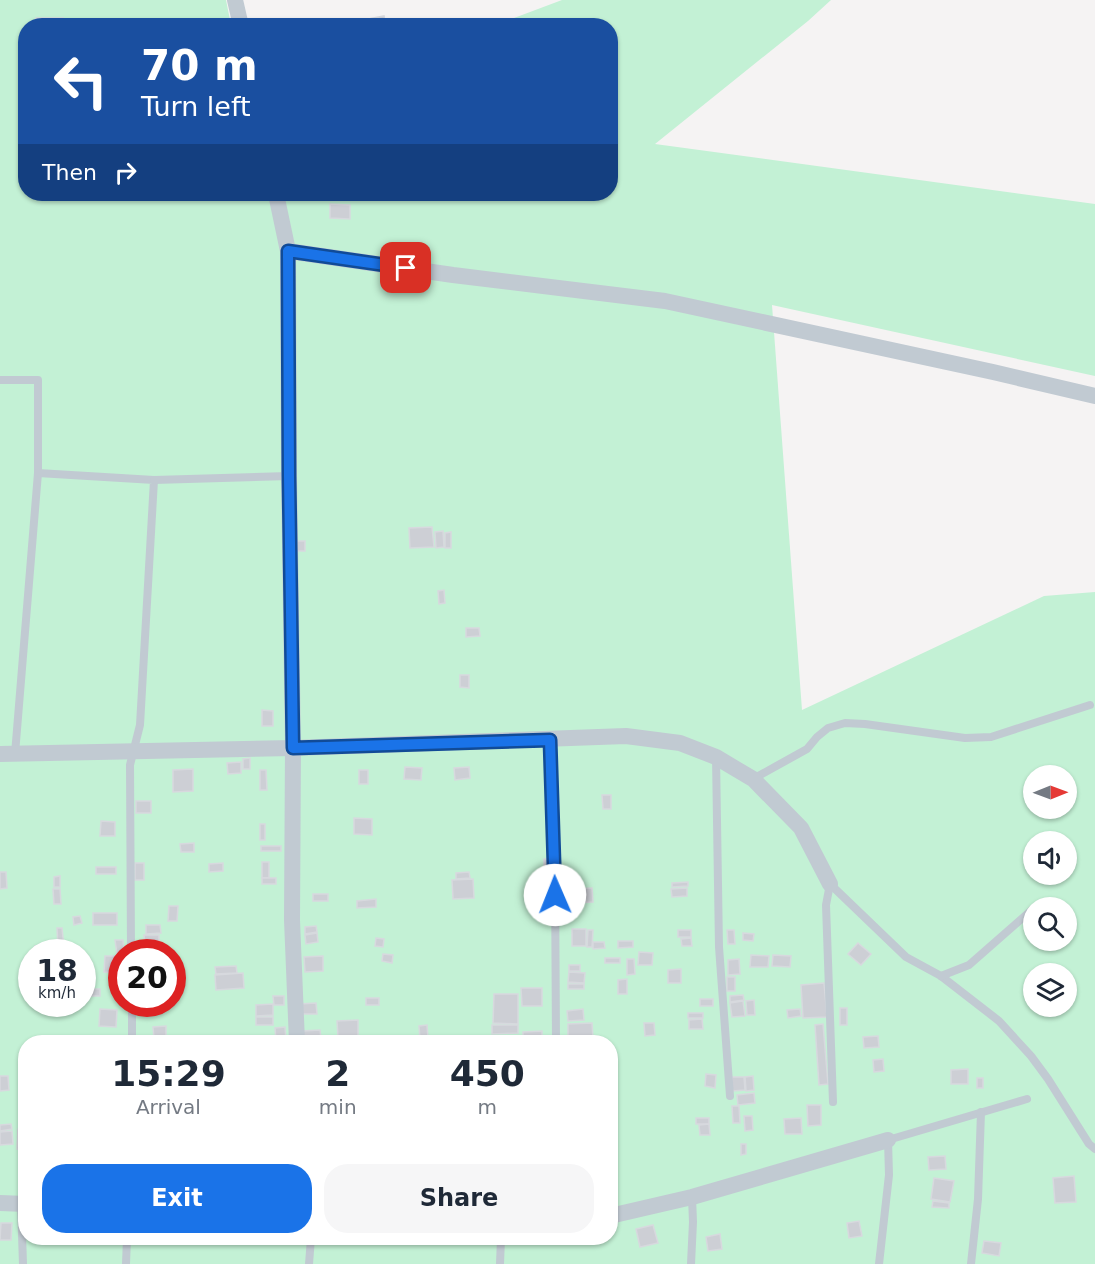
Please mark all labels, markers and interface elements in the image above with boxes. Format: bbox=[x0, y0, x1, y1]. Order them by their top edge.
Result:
text: 70 m bbox=[141, 41, 258, 90]
icon: left bbox=[42, 42, 120, 120]
text: Turn left bbox=[141, 91, 251, 122]
icon: right bbox=[109, 156, 142, 189]
text: Then bbox=[42, 160, 97, 185]
pin bbox=[380, 242, 431, 293]
icon: arrive bbox=[389, 251, 422, 284]
north arrow bbox=[1023, 765, 1077, 819]
map controls bbox=[1023, 765, 1077, 1017]
button: sound bbox=[1023, 831, 1077, 885]
position arrow bbox=[523, 863, 587, 927]
button: search bbox=[1023, 897, 1077, 951]
speed limit sign: 20 bbox=[108, 939, 186, 1017]
text: 18 bbox=[36, 953, 78, 988]
button: layers bbox=[1023, 963, 1077, 1017]
text: km/h bbox=[38, 984, 76, 1002]
text: 15:29 bbox=[111, 1053, 226, 1094]
text: 2 bbox=[325, 1053, 350, 1094]
text: 450 bbox=[450, 1053, 525, 1094]
text: Arrival bbox=[136, 1095, 201, 1119]
text: min bbox=[319, 1095, 357, 1119]
text: m bbox=[478, 1095, 497, 1119]
button: Exit bbox=[42, 1164, 312, 1233]
button: Share bbox=[324, 1164, 594, 1233]

